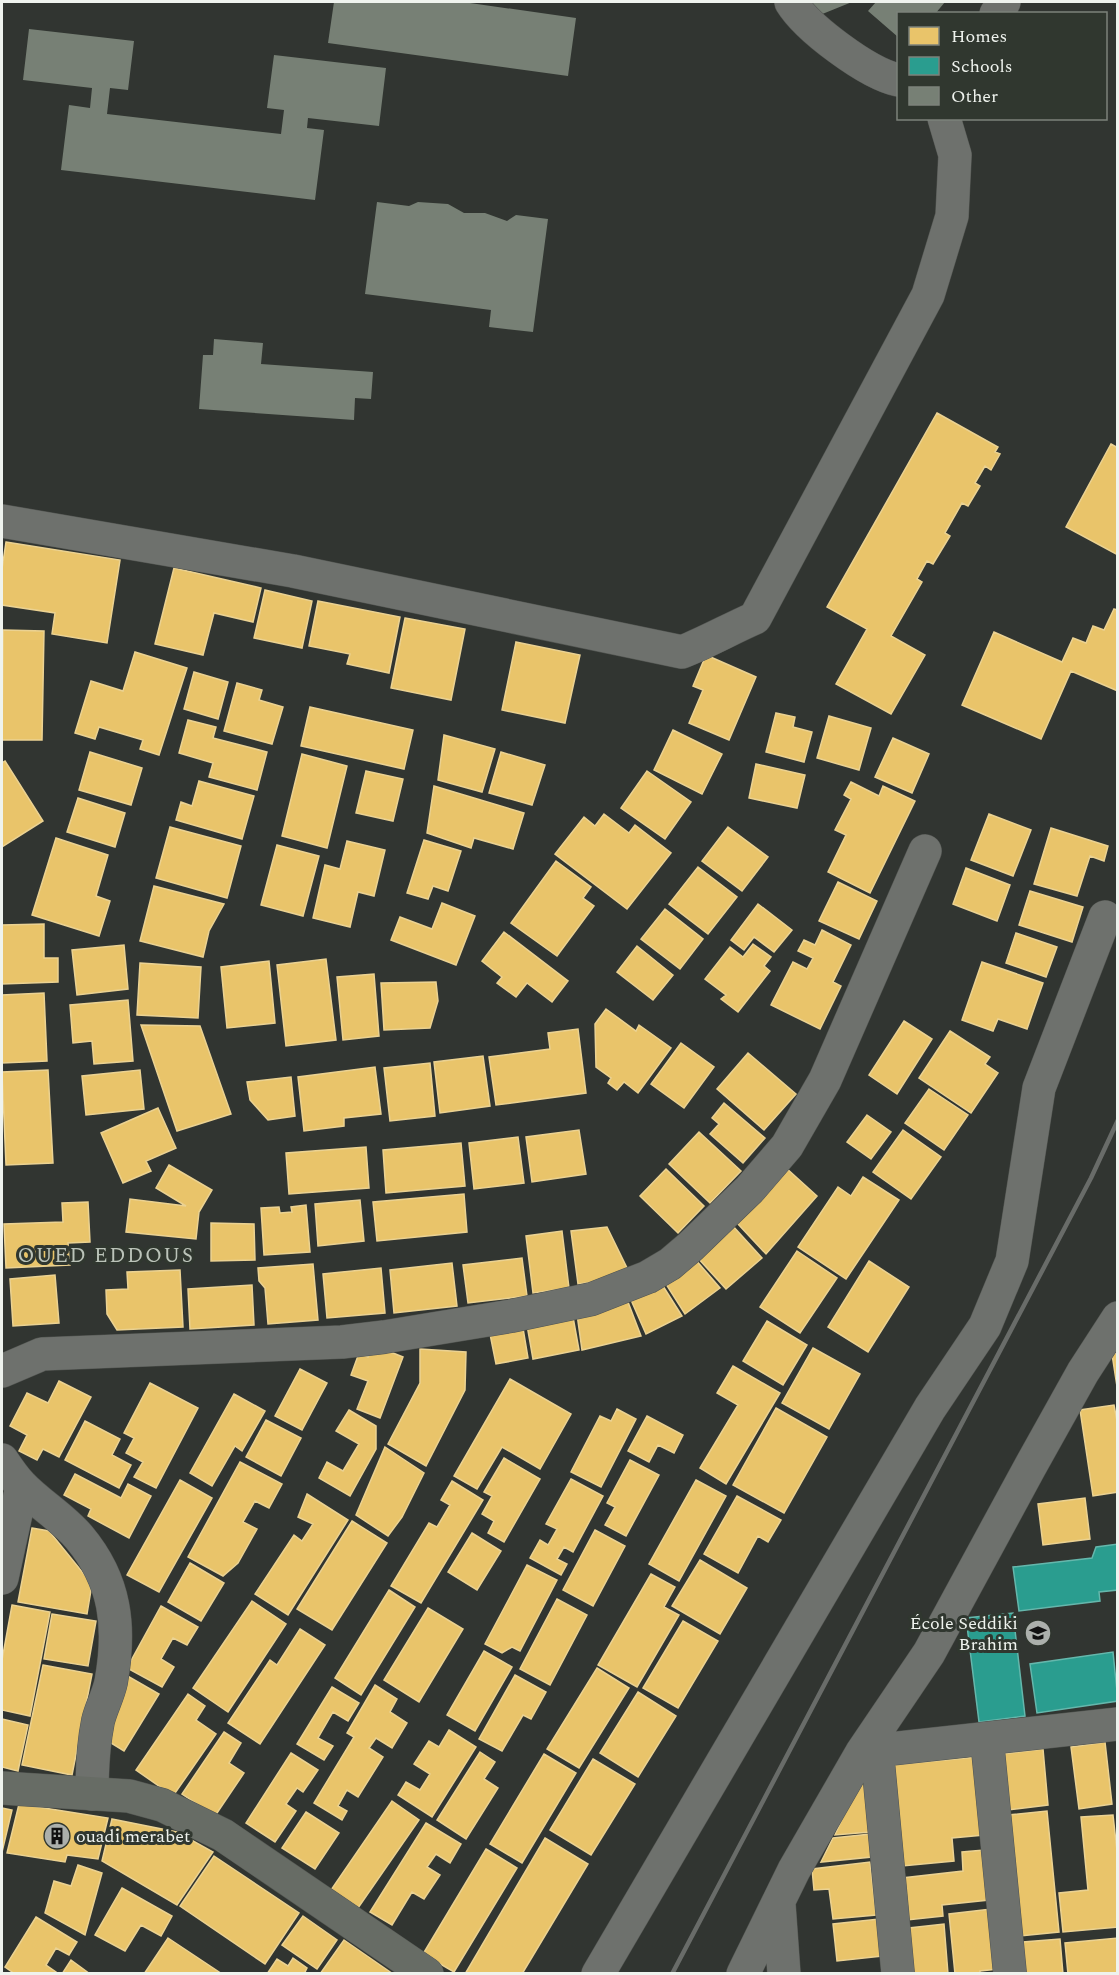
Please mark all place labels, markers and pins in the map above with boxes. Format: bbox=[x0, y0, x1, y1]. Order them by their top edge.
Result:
place label: École Seddiki Brahim bbox=[910, 1610, 1018, 1658]
school or university icon: École Seddiki Brahim bbox=[1023, 1618, 1053, 1648]
building icon: ouadi merabet bbox=[42, 1821, 72, 1851]
place label: ouadi merabet bbox=[76, 1823, 190, 1850]

